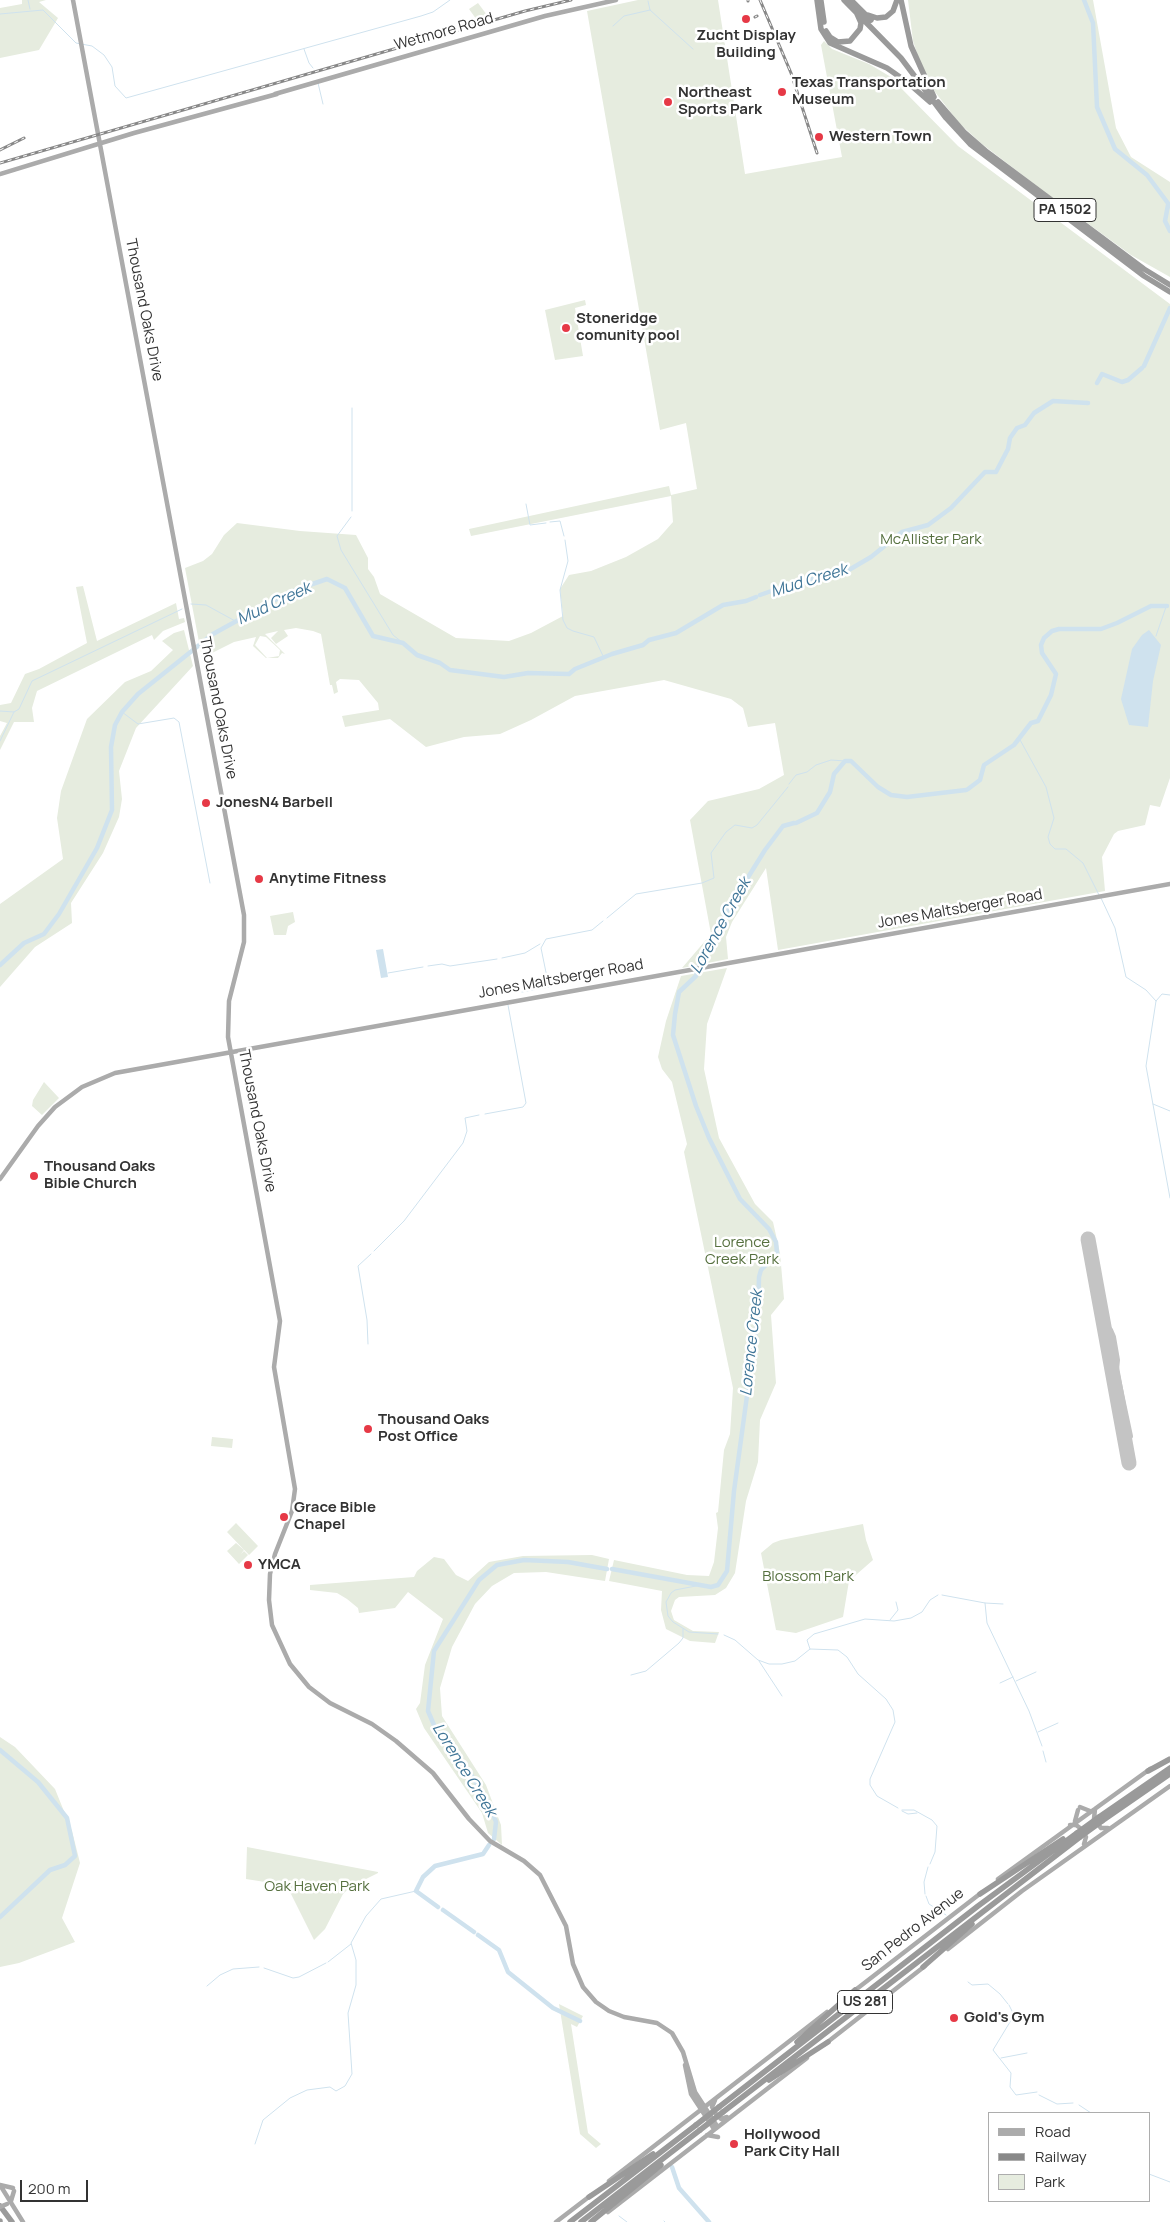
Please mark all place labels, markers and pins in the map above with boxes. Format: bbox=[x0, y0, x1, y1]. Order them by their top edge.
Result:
marker: Zucht Display Building bbox=[740, 13, 752, 25]
place label: Zucht Display Building bbox=[696, 27, 796, 62]
place label: Texas Transportation Museum bbox=[792, 74, 946, 109]
place label: Northeast Sports Park bbox=[678, 84, 762, 119]
marker: Texas Transportation Museum bbox=[776, 86, 788, 98]
marker: Northeast Sports Park bbox=[662, 96, 674, 108]
place label: Western Town bbox=[829, 128, 932, 146]
marker: Western Town bbox=[813, 131, 825, 143]
place label: Stoneridge comunity pool bbox=[576, 310, 680, 345]
marker: Stoneridge comunity pool bbox=[560, 322, 572, 334]
place label: JonesN4 Barbell bbox=[216, 794, 333, 812]
marker: JonesN4 Barbell bbox=[200, 797, 212, 809]
place label: Anytime Fitness bbox=[269, 870, 386, 888]
marker: Anytime Fitness bbox=[253, 873, 265, 885]
place label: Thousand Oaks Bible Church bbox=[44, 1158, 155, 1193]
marker: Thousand Oaks Bible Church bbox=[28, 1170, 40, 1182]
place label: Thousand Oaks Post Office bbox=[378, 1411, 489, 1446]
marker: Thousand Oaks Post Office bbox=[362, 1423, 374, 1435]
place label: Grace Bible Chapel bbox=[294, 1499, 376, 1534]
marker: Grace Bible Chapel bbox=[278, 1511, 290, 1523]
place label: YMCA bbox=[258, 1556, 301, 1574]
marker: YMCA bbox=[242, 1559, 254, 1571]
place label: Gold's Gym bbox=[964, 2009, 1044, 2027]
marker: Gold's Gym bbox=[948, 2012, 960, 2024]
place label: Hollywood Park City Hall bbox=[744, 2126, 840, 2161]
marker: Hollywood Park City Hall bbox=[728, 2138, 740, 2150]

